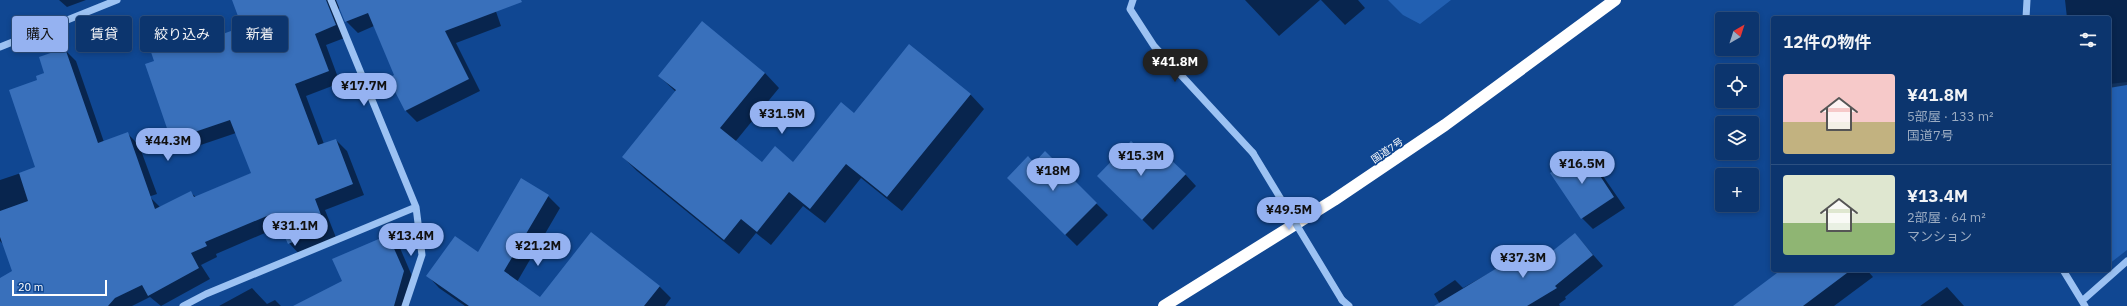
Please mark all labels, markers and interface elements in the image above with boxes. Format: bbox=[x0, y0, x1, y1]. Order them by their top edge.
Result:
north arrow bbox=[1715, 12, 1759, 56]
map controls bbox=[1715, 12, 1759, 212]
chip: 購入 bbox=[12, 16, 68, 52]
chip: 賃貸 bbox=[76, 16, 132, 52]
chip: 絞り込み bbox=[140, 16, 224, 52]
chip: 新着 bbox=[232, 16, 288, 52]
icon: filters bbox=[2077, 29, 2099, 51]
text: 12件の物件 bbox=[1783, 31, 1871, 53]
pin: ¥41.8M bbox=[1142, 49, 1208, 83]
text: ¥41.8M bbox=[1152, 53, 1198, 70]
button: locate bbox=[1715, 64, 1759, 108]
pin: ¥17.7M bbox=[331, 73, 397, 107]
text: ¥17.7M bbox=[341, 77, 387, 94]
text: ¥41.8M bbox=[1907, 84, 1968, 106]
icon: home bbox=[1815, 90, 1863, 138]
pin: ¥31.5M bbox=[749, 101, 815, 135]
text: ¥31.5M bbox=[759, 105, 805, 122]
text: 5部屋 · 133 m² bbox=[1907, 108, 1994, 125]
button: layers bbox=[1715, 116, 1759, 160]
text: 国道7号 bbox=[1907, 127, 1954, 144]
pin: ¥44.3M bbox=[135, 128, 201, 162]
text: ¥44.3M bbox=[145, 132, 191, 149]
street label: 国道7号 bbox=[1369, 135, 1406, 166]
pin: ¥15.3M bbox=[1108, 143, 1174, 177]
text: ¥15.3M bbox=[1118, 147, 1164, 164]
pin: ¥16.5M bbox=[1549, 151, 1615, 185]
text: ¥16.5M bbox=[1559, 155, 1605, 172]
pin: ¥18M bbox=[1029, 158, 1077, 192]
text: ¥18M bbox=[1036, 162, 1070, 179]
button: + bbox=[1715, 168, 1759, 212]
text: ¥13.4M bbox=[1907, 185, 1968, 207]
icon: home bbox=[1815, 191, 1863, 239]
pin: ¥49.5M bbox=[1256, 197, 1322, 231]
text: ¥49.5M bbox=[1266, 201, 1312, 218]
text: 2部屋 · 64 m² bbox=[1907, 209, 1986, 226]
pin: ¥31.1M bbox=[262, 213, 328, 247]
text: ¥31.1M bbox=[272, 217, 318, 234]
pin: ¥13.4M bbox=[378, 223, 444, 257]
text: ¥13.4M bbox=[388, 227, 434, 244]
text: マンション bbox=[1907, 228, 1972, 245]
pin: ¥21.2M bbox=[505, 233, 571, 267]
text: ¥21.2M bbox=[515, 237, 561, 254]
pin: ¥37.3M bbox=[1490, 245, 1556, 279]
text: ¥37.3M bbox=[1500, 249, 1546, 266]
scale bar bbox=[12, 278, 107, 297]
text: 20 m bbox=[18, 280, 43, 294]

